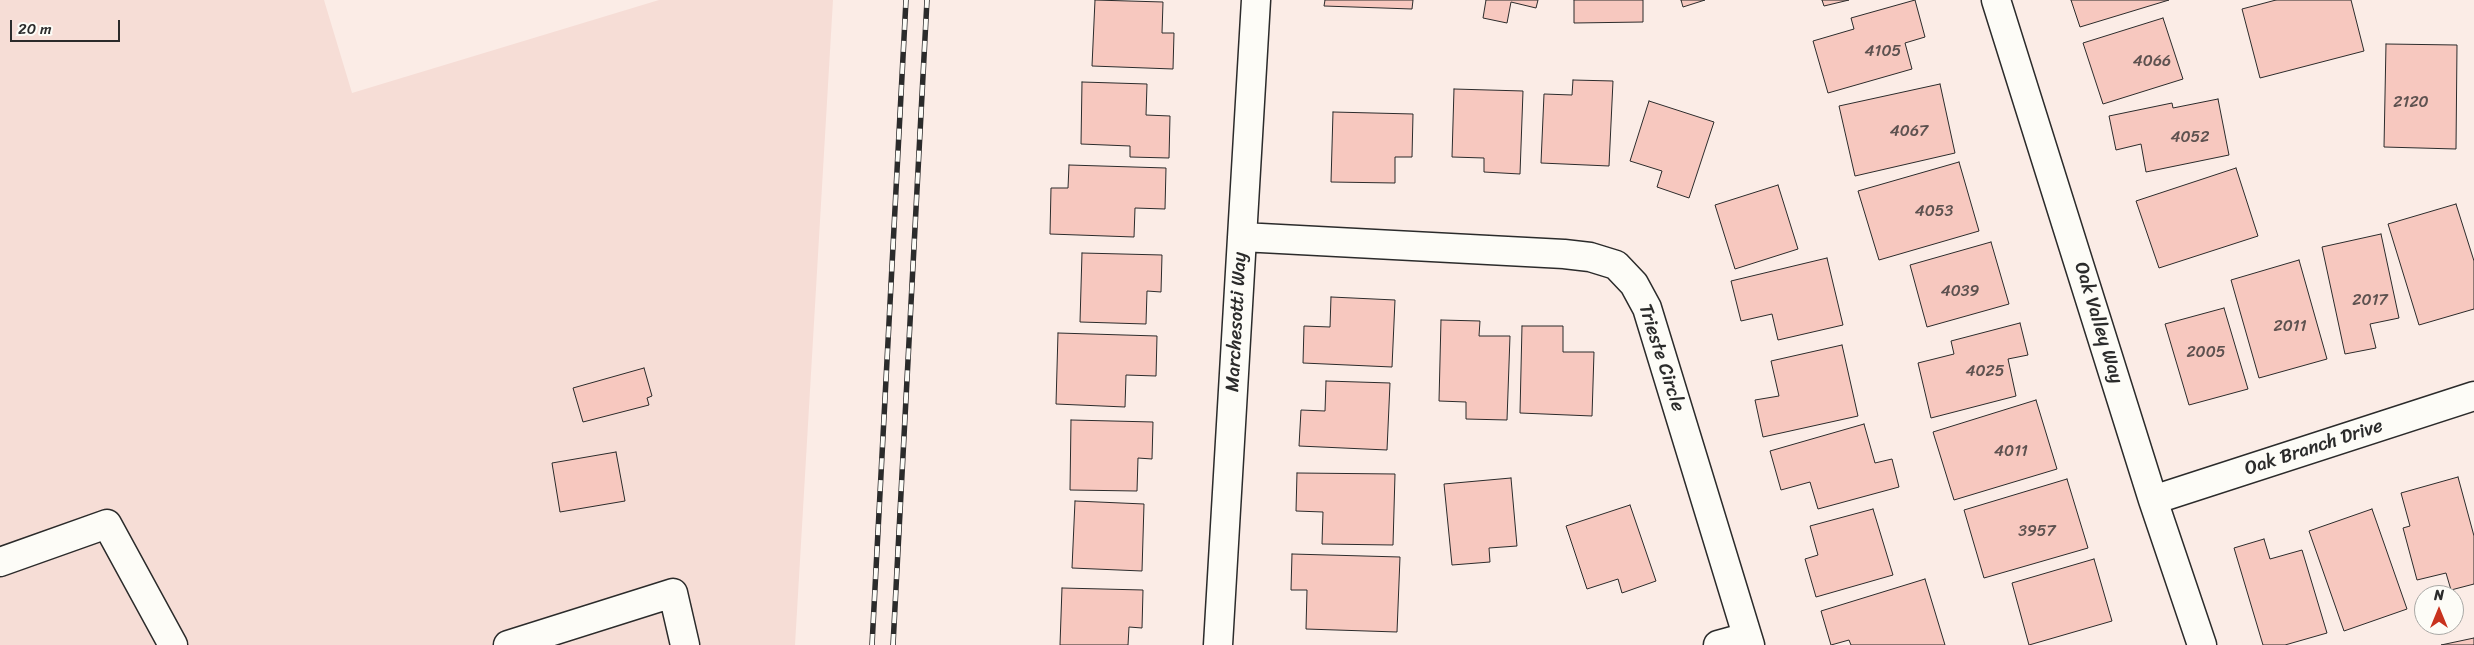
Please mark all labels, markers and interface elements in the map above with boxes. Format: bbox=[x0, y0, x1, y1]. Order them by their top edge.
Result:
scale bar bbox=[12, 10, 122, 42]
text: 20 m bbox=[18, 16, 52, 42]
house number: 4105 bbox=[1865, 42, 1901, 62]
house number: 4066 bbox=[2133, 52, 2171, 72]
house number: 2120 bbox=[2393, 93, 2429, 113]
house number: 4067 bbox=[1890, 122, 1928, 142]
house number: 4052 bbox=[2170, 128, 2210, 148]
house number: 4053 bbox=[1915, 202, 1953, 222]
street label: Marchesotti Way bbox=[1222, 251, 1252, 393]
street label: Oak Valley Way bbox=[2069, 260, 2127, 386]
house number: 4039 bbox=[1941, 282, 1979, 302]
house number: 2017 bbox=[2352, 291, 2388, 311]
street label: Trieste Circle bbox=[1633, 301, 1689, 415]
house number: 2011 bbox=[2273, 317, 2307, 337]
house number: 2005 bbox=[2186, 343, 2226, 363]
house number: 4025 bbox=[1965, 362, 2005, 382]
street label: Oak Branch Drive bbox=[2242, 415, 2386, 481]
house number: 4011 bbox=[1994, 442, 2028, 462]
house number: 3957 bbox=[2018, 522, 2056, 542]
text: N bbox=[2434, 583, 2444, 608]
north arrow bbox=[2414, 585, 2464, 635]

